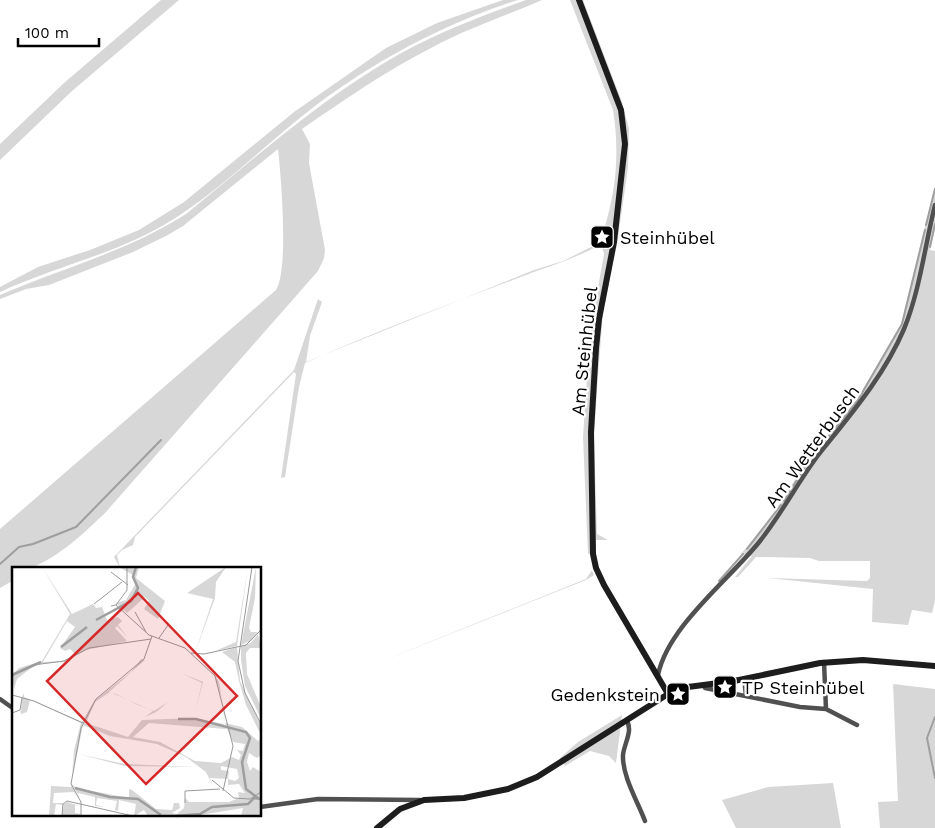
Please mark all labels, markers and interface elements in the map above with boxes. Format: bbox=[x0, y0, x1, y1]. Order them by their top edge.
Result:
scale bar bbox=[18, 15, 99, 47]
text: 100 m bbox=[25, 24, 69, 42]
place icon: Steinhübel bbox=[589, 224, 615, 250]
place label: Steinhübel bbox=[620, 227, 715, 248]
street label: Am Steinhübel bbox=[567, 285, 601, 417]
street label: Am Wetterbusch bbox=[761, 381, 863, 511]
inset map bbox=[12, 567, 261, 816]
place icon: TP Steinhübel bbox=[712, 674, 738, 700]
place label: TP Steinhübel bbox=[742, 677, 865, 698]
place icon: Gedenkstein bbox=[665, 681, 691, 707]
place label: Gedenkstein bbox=[550, 684, 660, 705]

